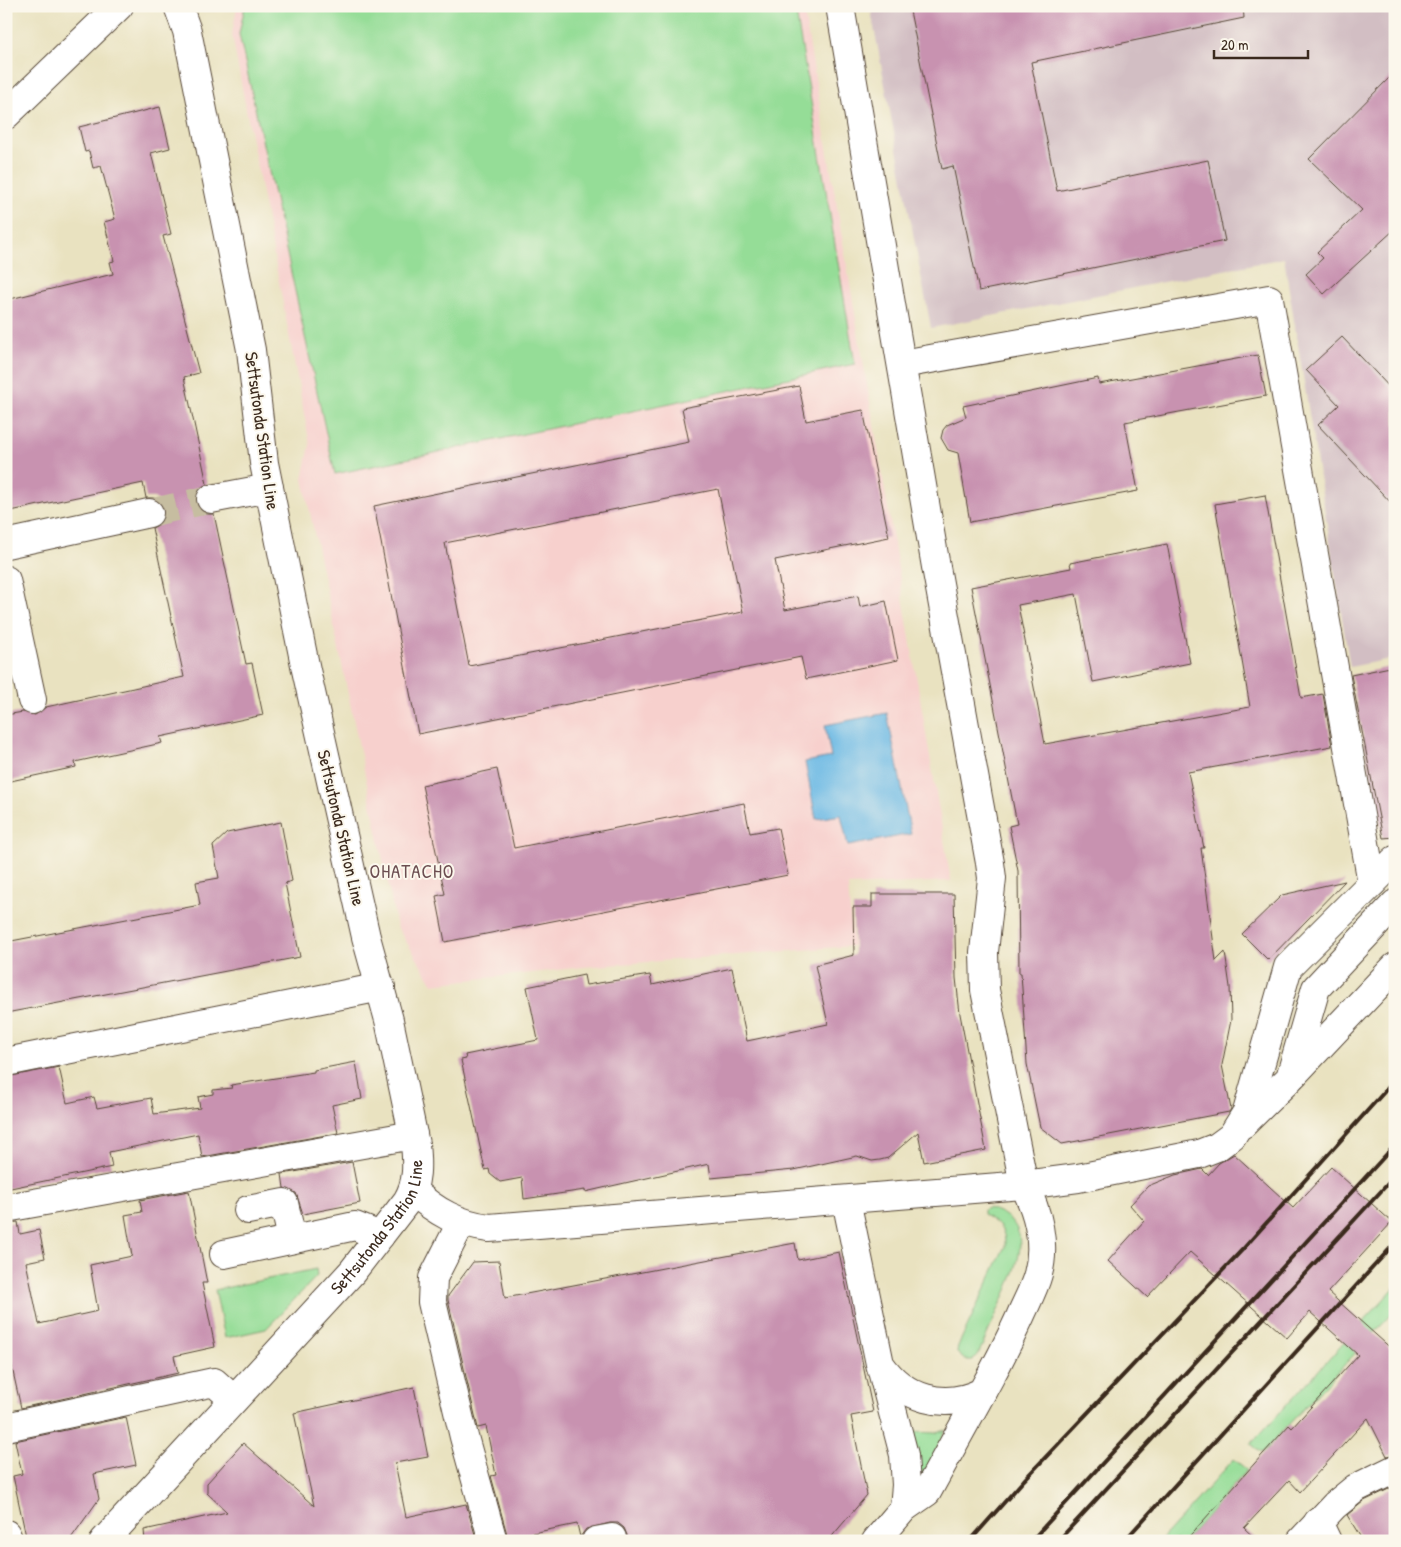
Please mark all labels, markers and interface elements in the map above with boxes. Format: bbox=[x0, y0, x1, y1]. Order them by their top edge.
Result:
scale bar bbox=[1214, 28, 1307, 60]
text: 20 m bbox=[1221, 34, 1248, 55]
street label: Settsutonda Station Line bbox=[239, 350, 286, 511]
street label: Settsutonda Station Line bbox=[311, 748, 372, 908]
district label: OHATACHO bbox=[370, 858, 454, 884]
street label: Settsutonda Station Line bbox=[324, 1160, 428, 1300]

